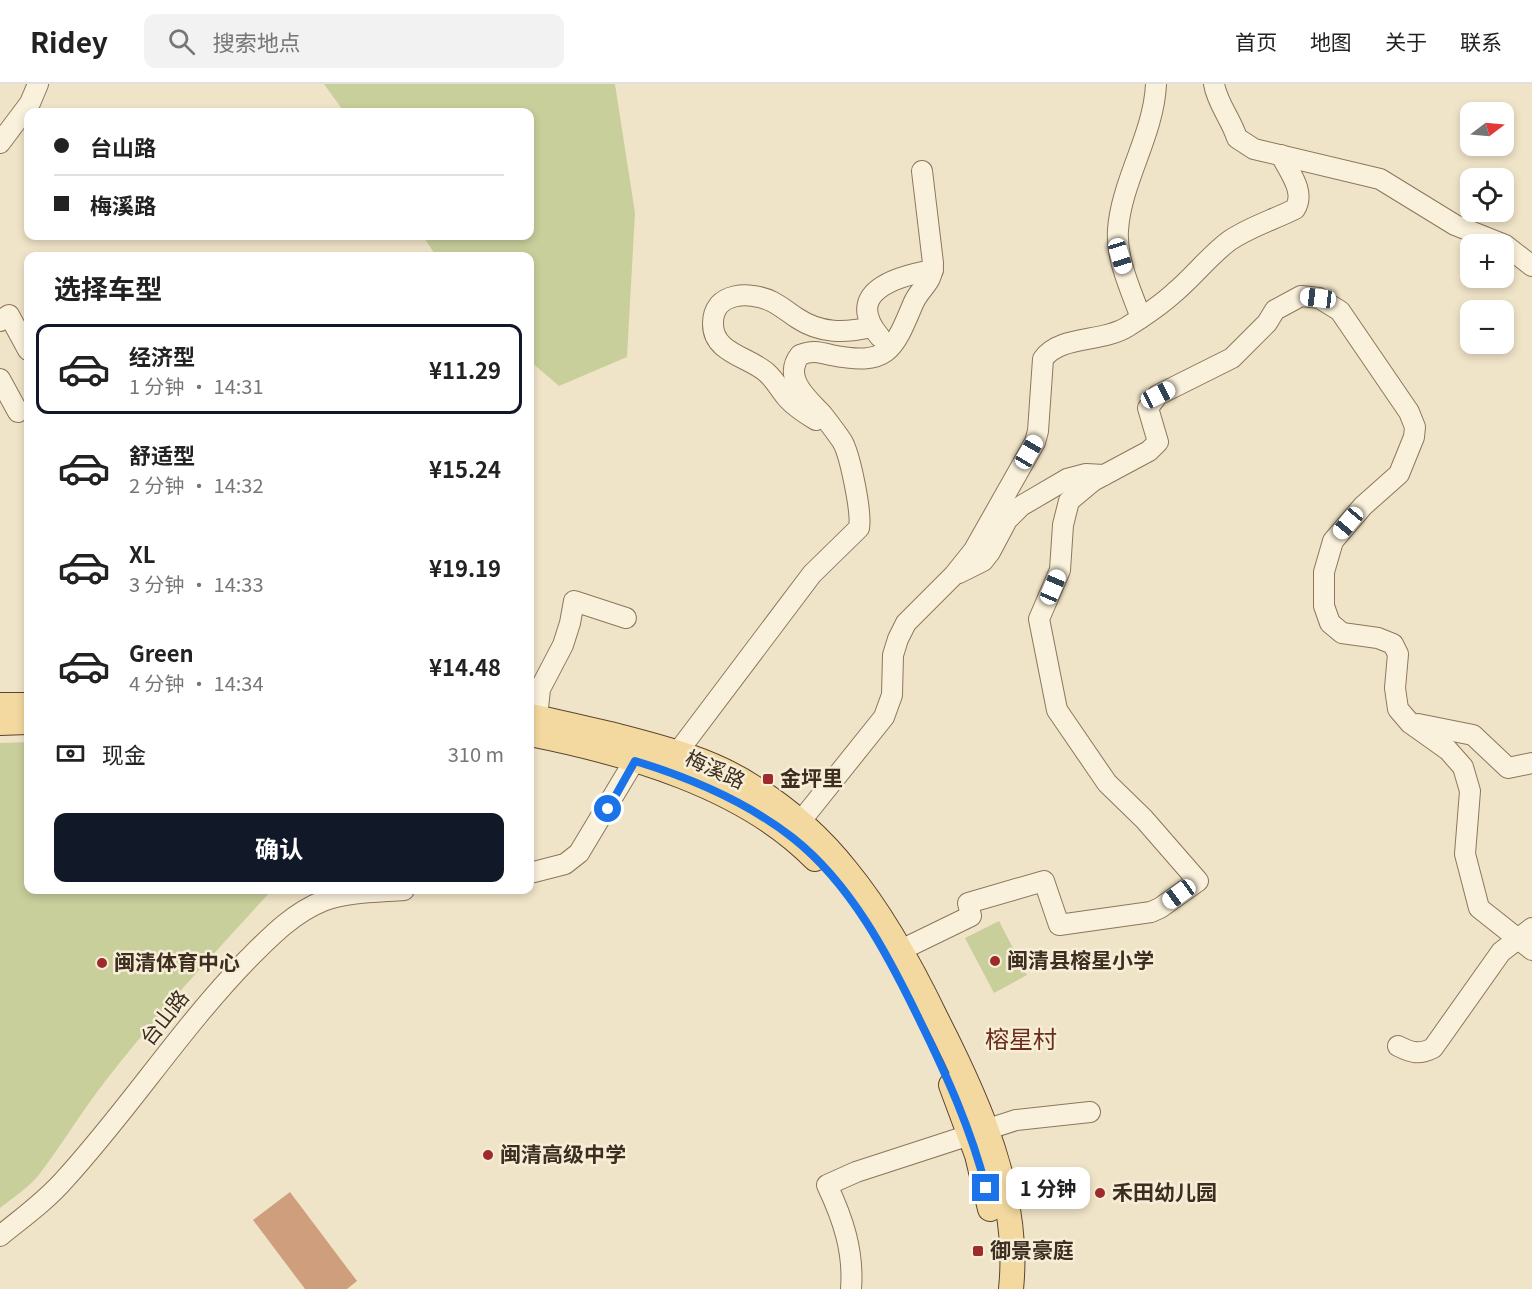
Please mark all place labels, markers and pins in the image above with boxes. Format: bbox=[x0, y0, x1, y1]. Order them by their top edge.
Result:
place label: 金坪里 bbox=[780, 762, 843, 792]
marker: 金坪里 bbox=[761, 772, 775, 786]
place label: 闽清县榕星小学 bbox=[1007, 944, 1154, 974]
place label: 闽清体育中心 bbox=[114, 946, 240, 976]
marker: 闽清县榕星小学 bbox=[988, 954, 1002, 968]
marker: 闽清体育中心 bbox=[95, 956, 109, 970]
place label: 闽清高级中学 bbox=[500, 1138, 626, 1168]
marker: 闽清高级中学 bbox=[481, 1148, 495, 1162]
place label: 禾田幼儿园 bbox=[1112, 1176, 1217, 1206]
marker: 禾田幼儿园 bbox=[1093, 1186, 1107, 1200]
place label: 御景豪庭 bbox=[990, 1234, 1074, 1264]
marker: 御景豪庭 bbox=[971, 1244, 985, 1258]

